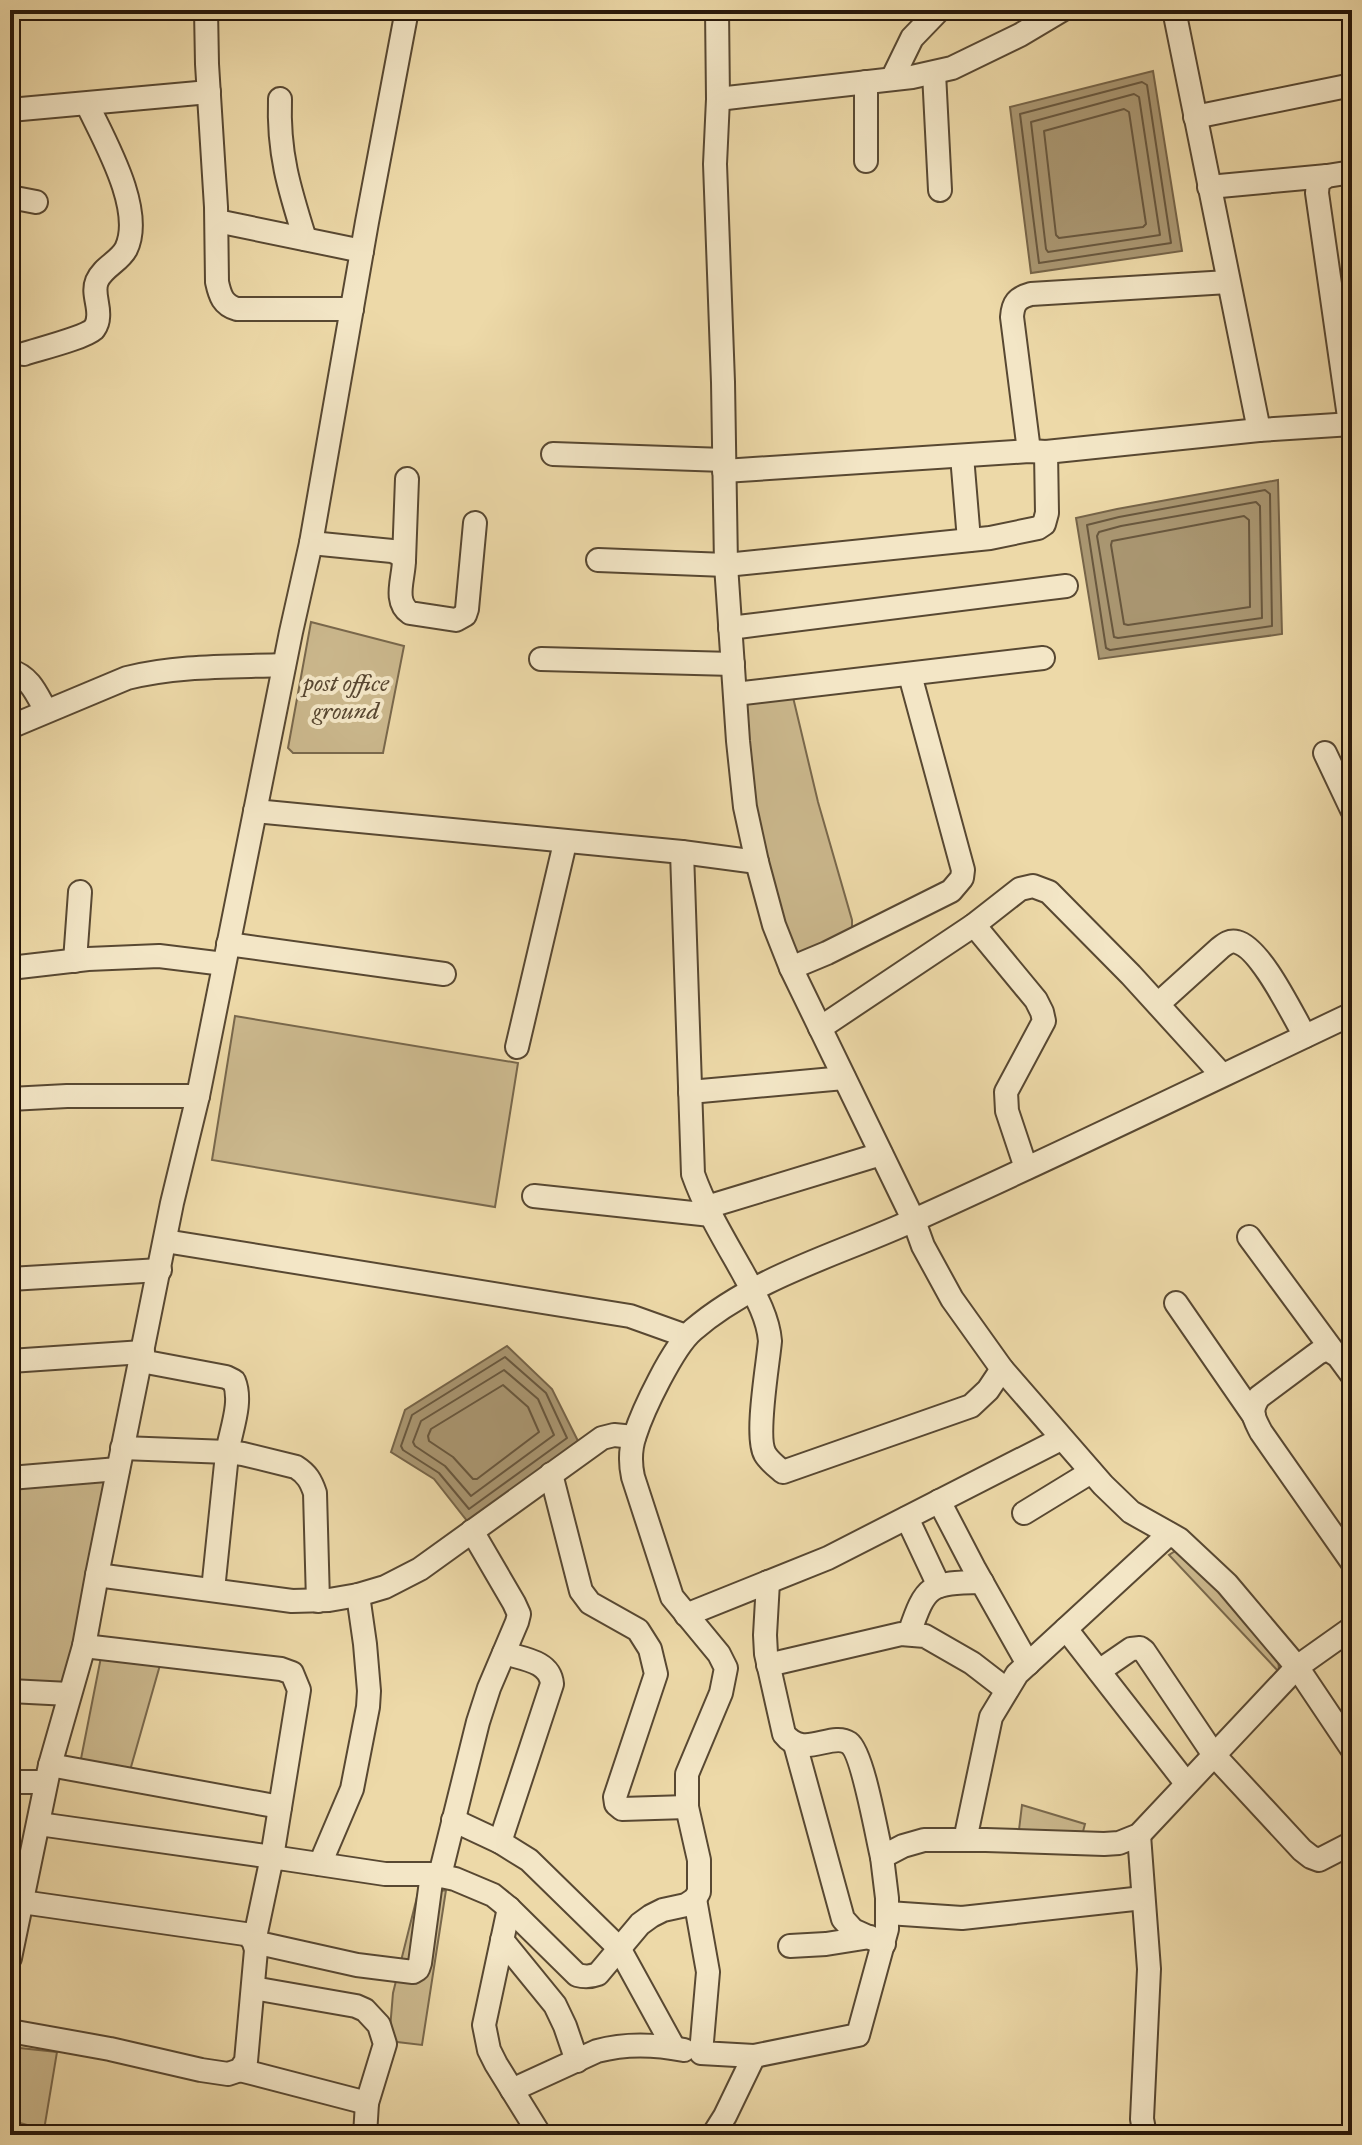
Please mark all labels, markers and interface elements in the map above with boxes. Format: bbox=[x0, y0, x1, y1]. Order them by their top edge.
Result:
park label: post office ground bbox=[300, 668, 390, 726]

